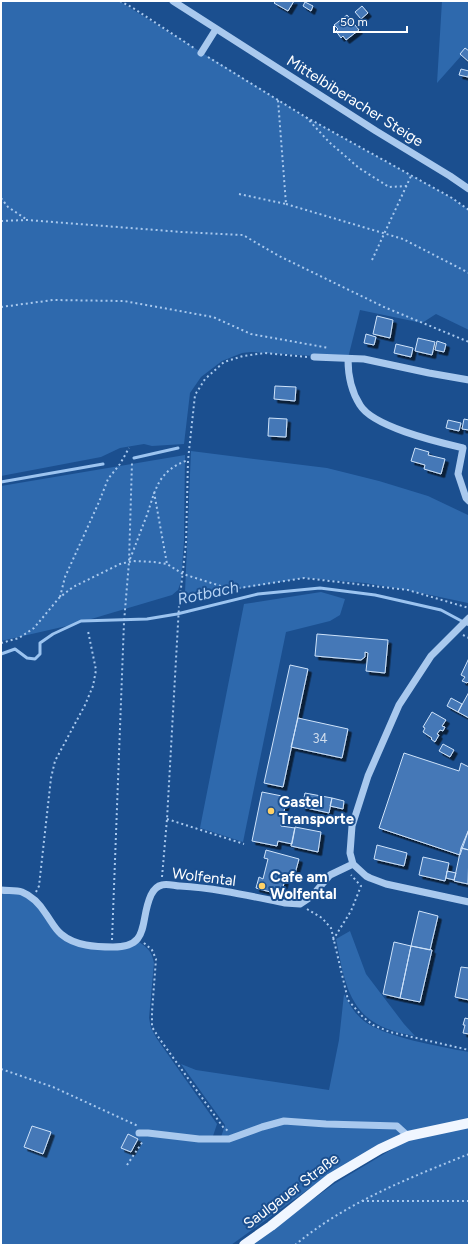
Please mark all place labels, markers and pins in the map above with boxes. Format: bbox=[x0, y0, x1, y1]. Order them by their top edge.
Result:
place label: Gastel Transporte bbox=[279, 793, 355, 828]
marker: Gastel Transporte bbox=[266, 806, 276, 816]
place label: Cafe am Wolfental bbox=[270, 868, 337, 903]
marker: Cafe am Wolfental bbox=[257, 881, 267, 891]

